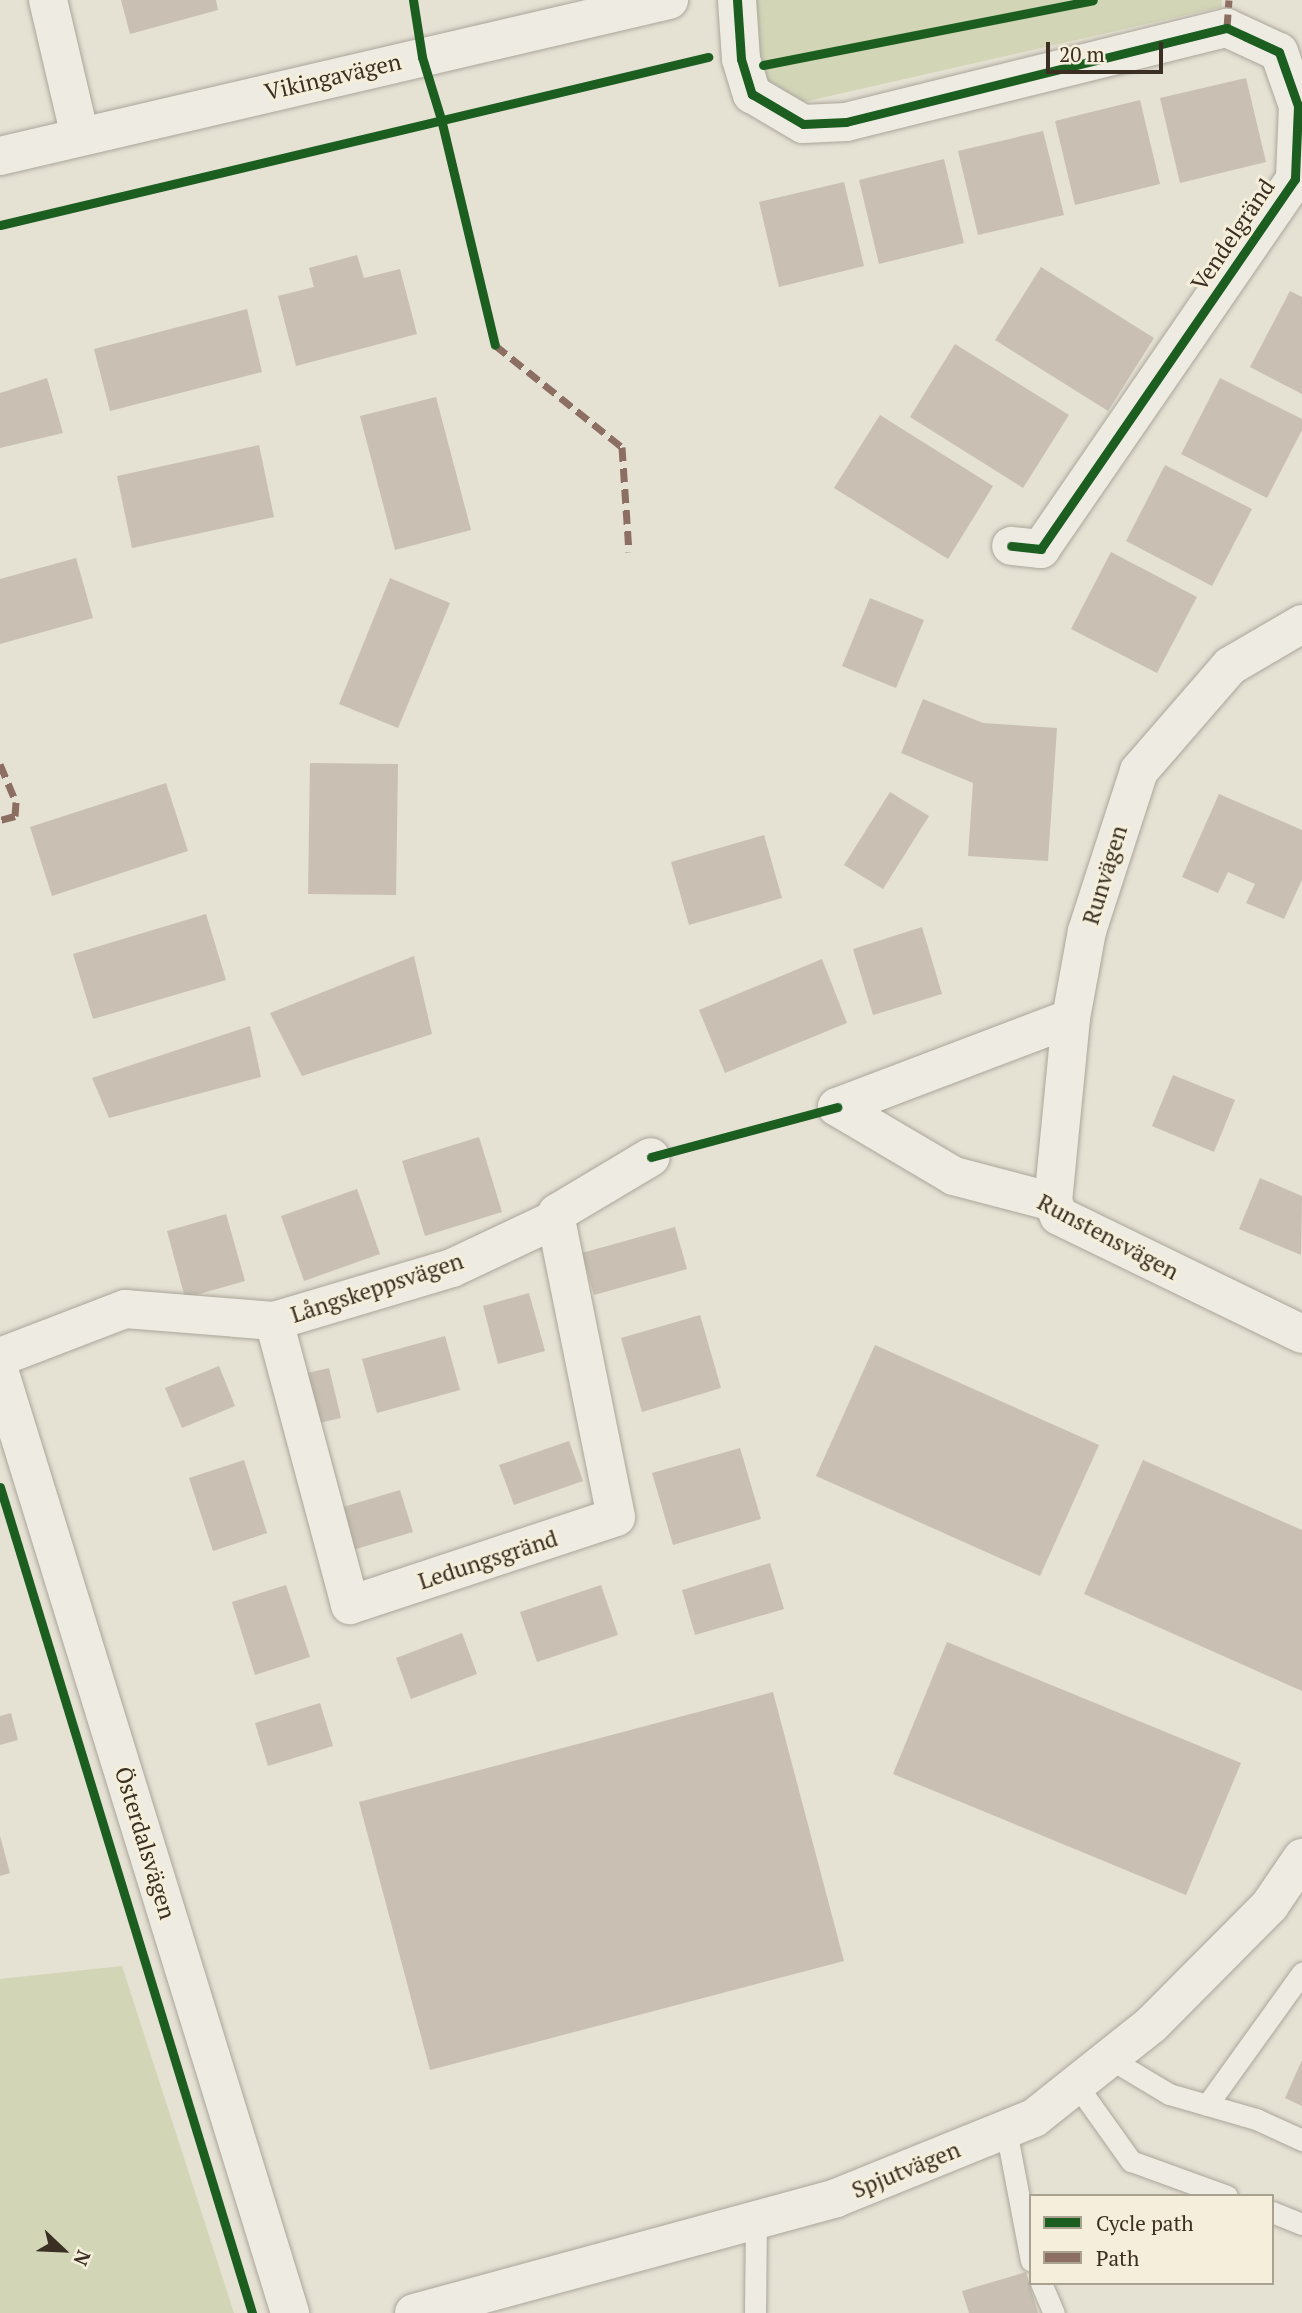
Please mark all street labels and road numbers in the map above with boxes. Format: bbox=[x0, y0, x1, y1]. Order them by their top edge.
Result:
street label: Vikingavägen bbox=[262, 48, 404, 106]
street label: Vendelgränd bbox=[1185, 174, 1281, 296]
street label: Runvägen bbox=[1077, 822, 1133, 928]
street label: Runstensvägen bbox=[1033, 1188, 1183, 1286]
street label: Långskeppsvägen bbox=[287, 1247, 467, 1329]
street label: Ledungsgränd bbox=[415, 1524, 561, 1596]
street label: Österdalsvägen bbox=[109, 1764, 181, 1922]
street label: Spjutvägen bbox=[848, 2136, 964, 2204]

